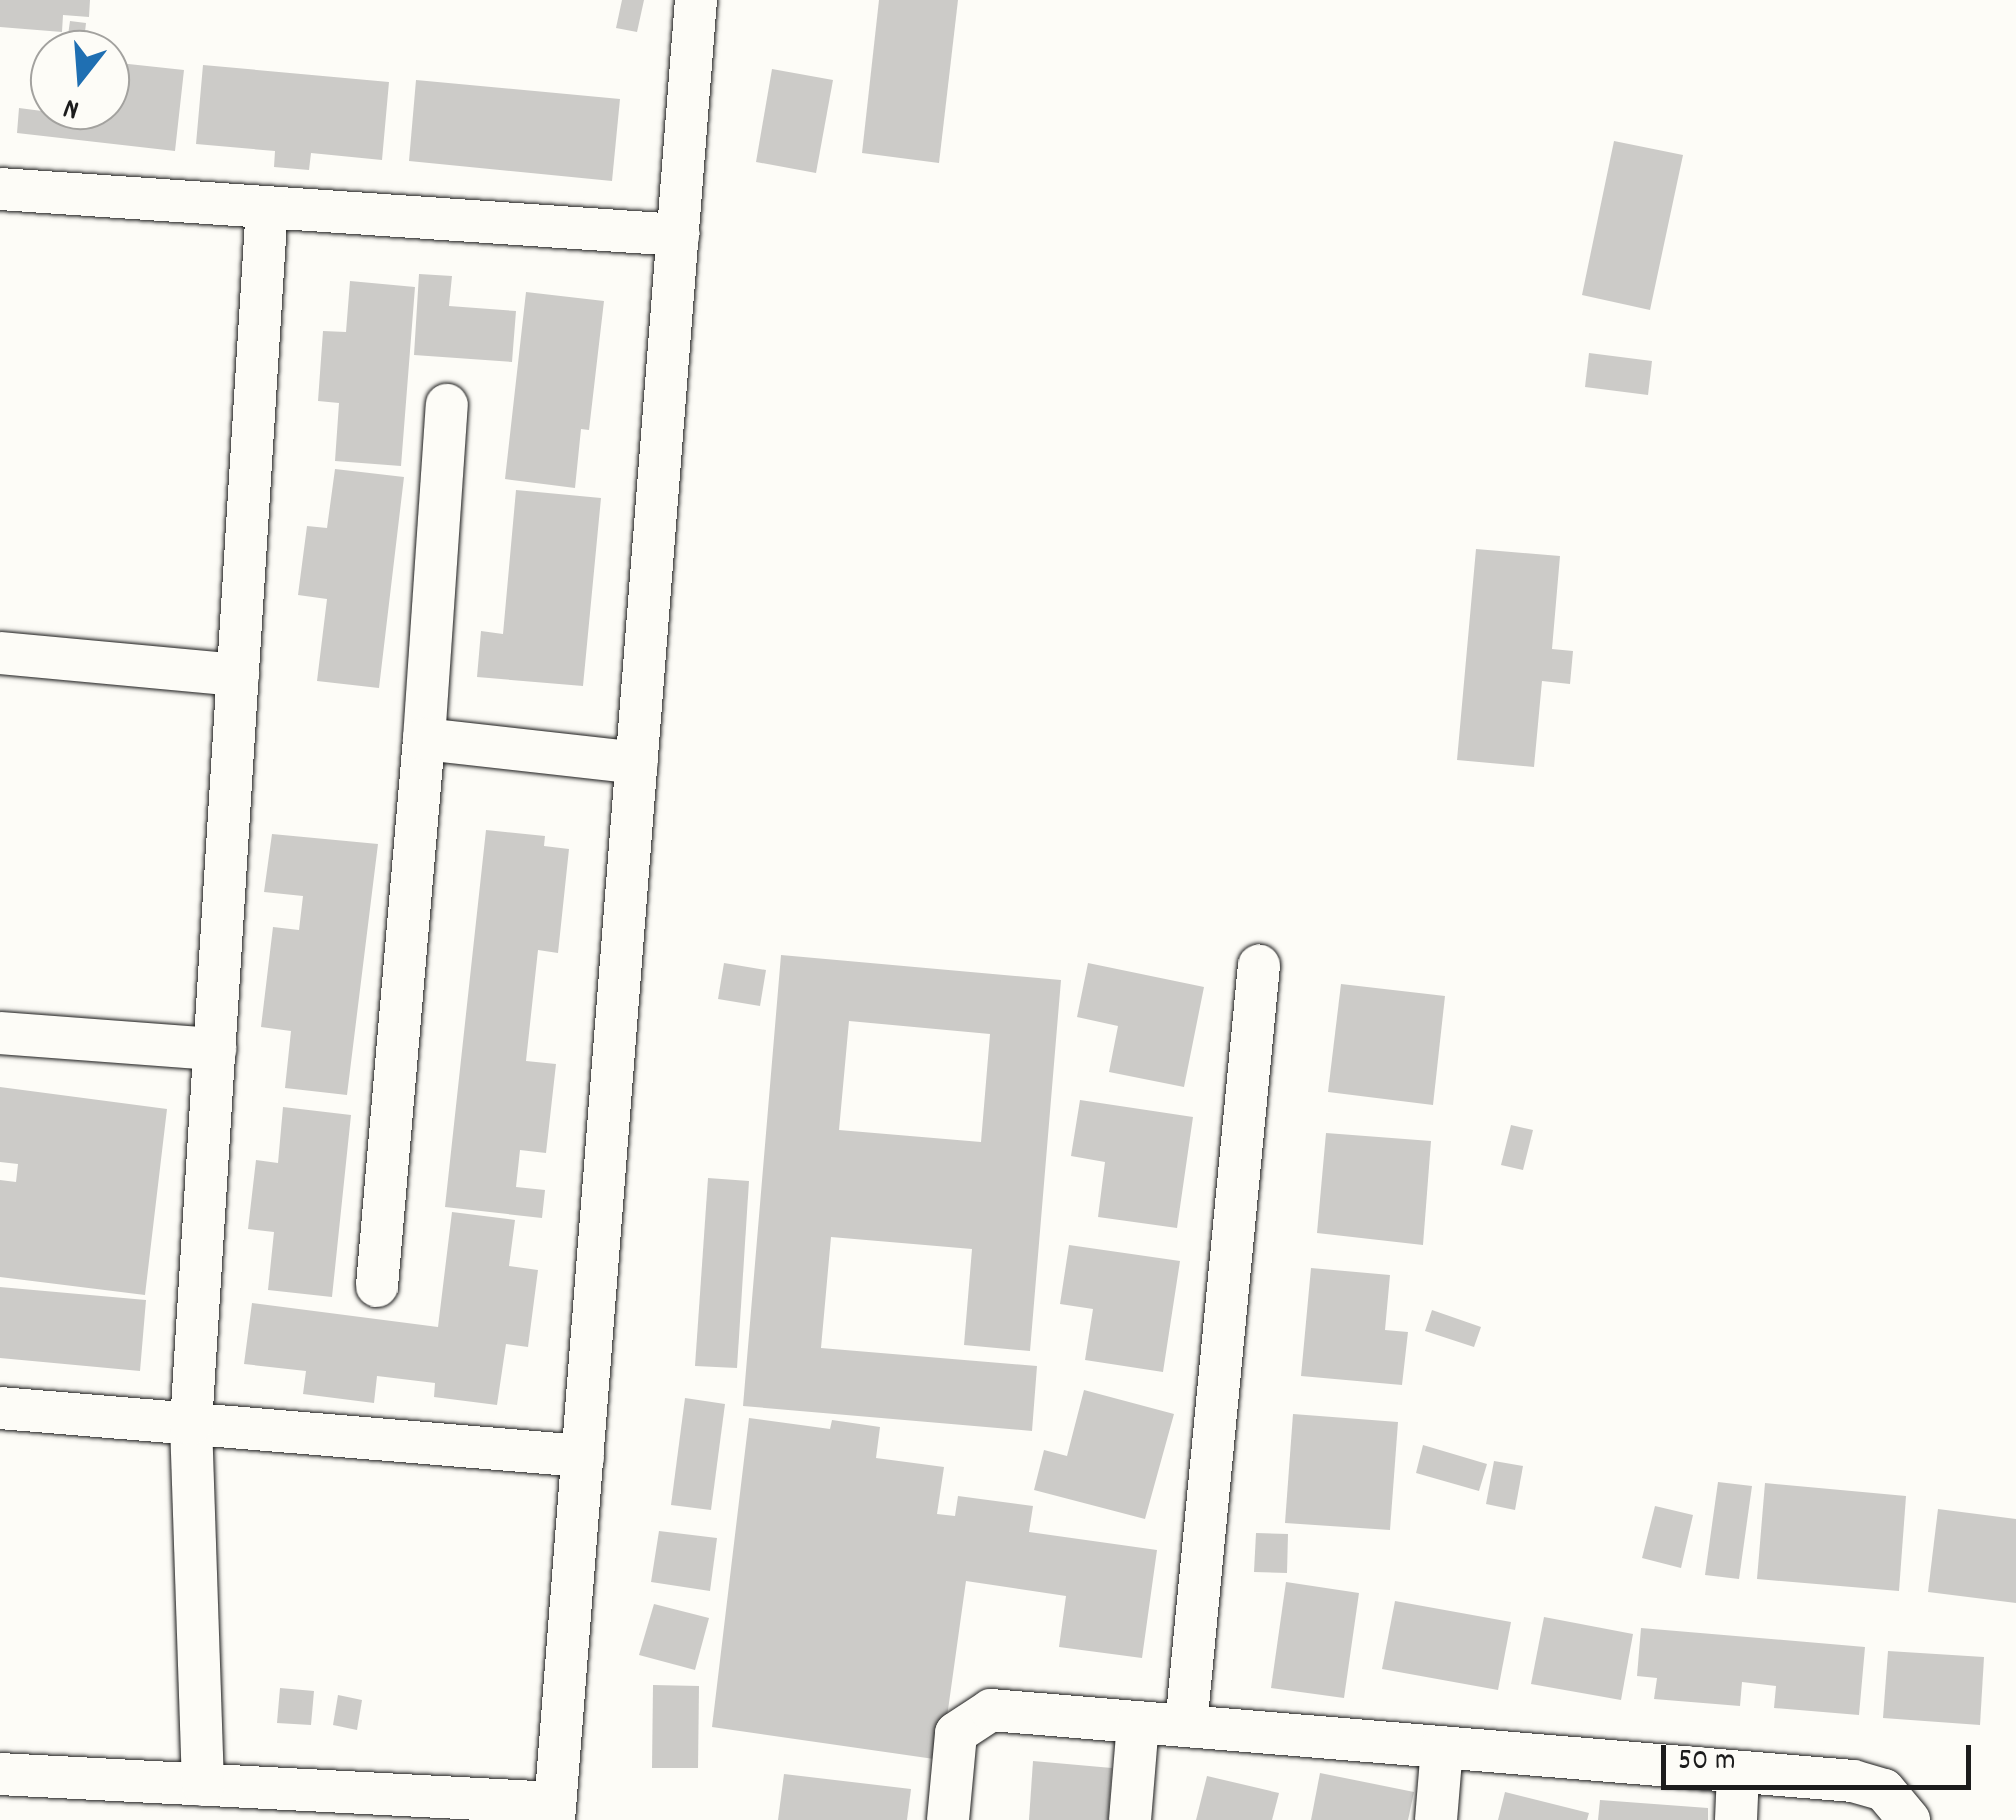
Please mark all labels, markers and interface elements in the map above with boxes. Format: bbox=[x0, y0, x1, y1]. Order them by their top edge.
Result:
north arrow bbox=[30, 30, 130, 130]
text: N bbox=[59, 86, 84, 128]
scale bar bbox=[1666, 1725, 1976, 1787]
text: 50 m bbox=[1678, 1741, 1736, 1784]

